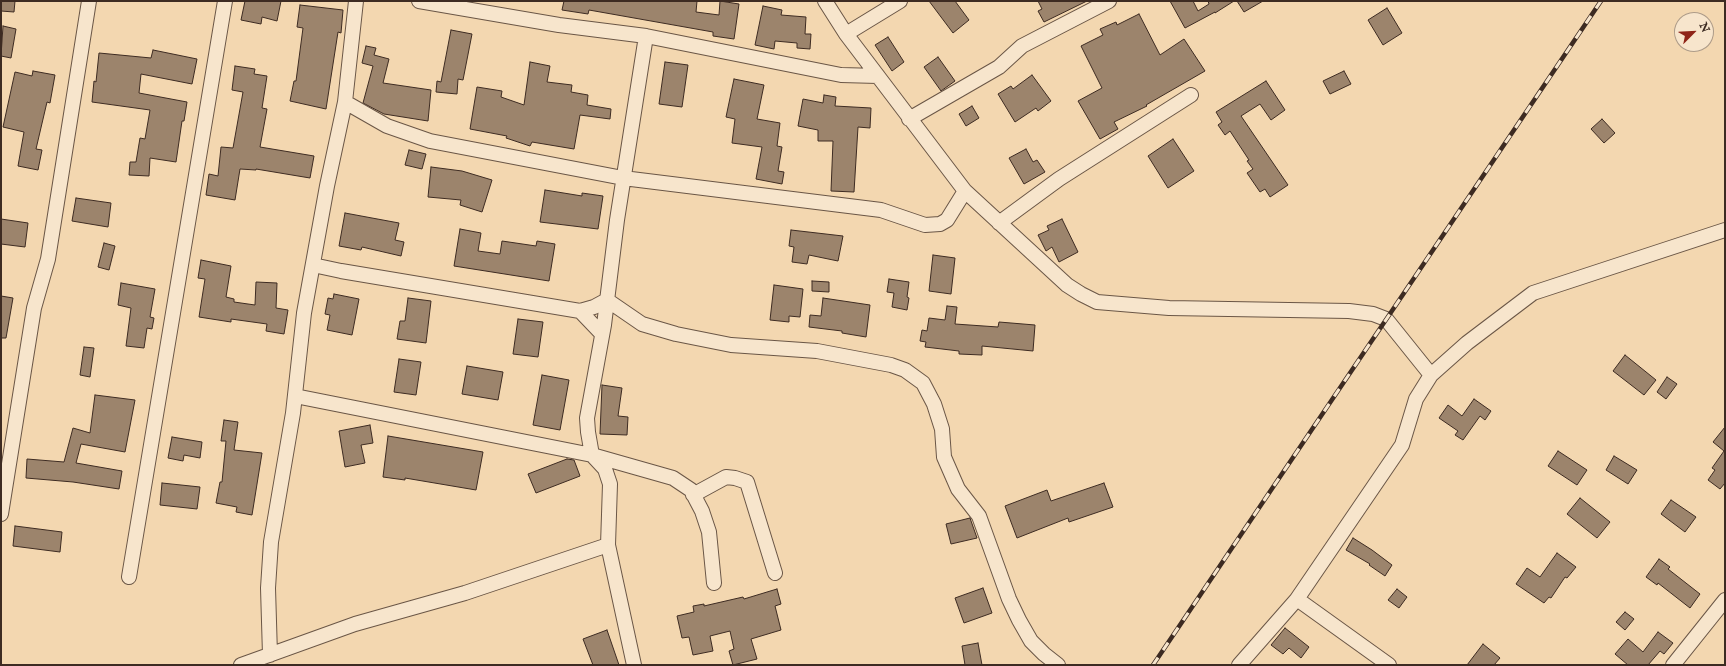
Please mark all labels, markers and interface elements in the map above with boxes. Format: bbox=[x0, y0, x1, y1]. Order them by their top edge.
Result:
north arrow bbox=[1674, 12, 1714, 52]
text: N bbox=[1696, 20, 1712, 35]

